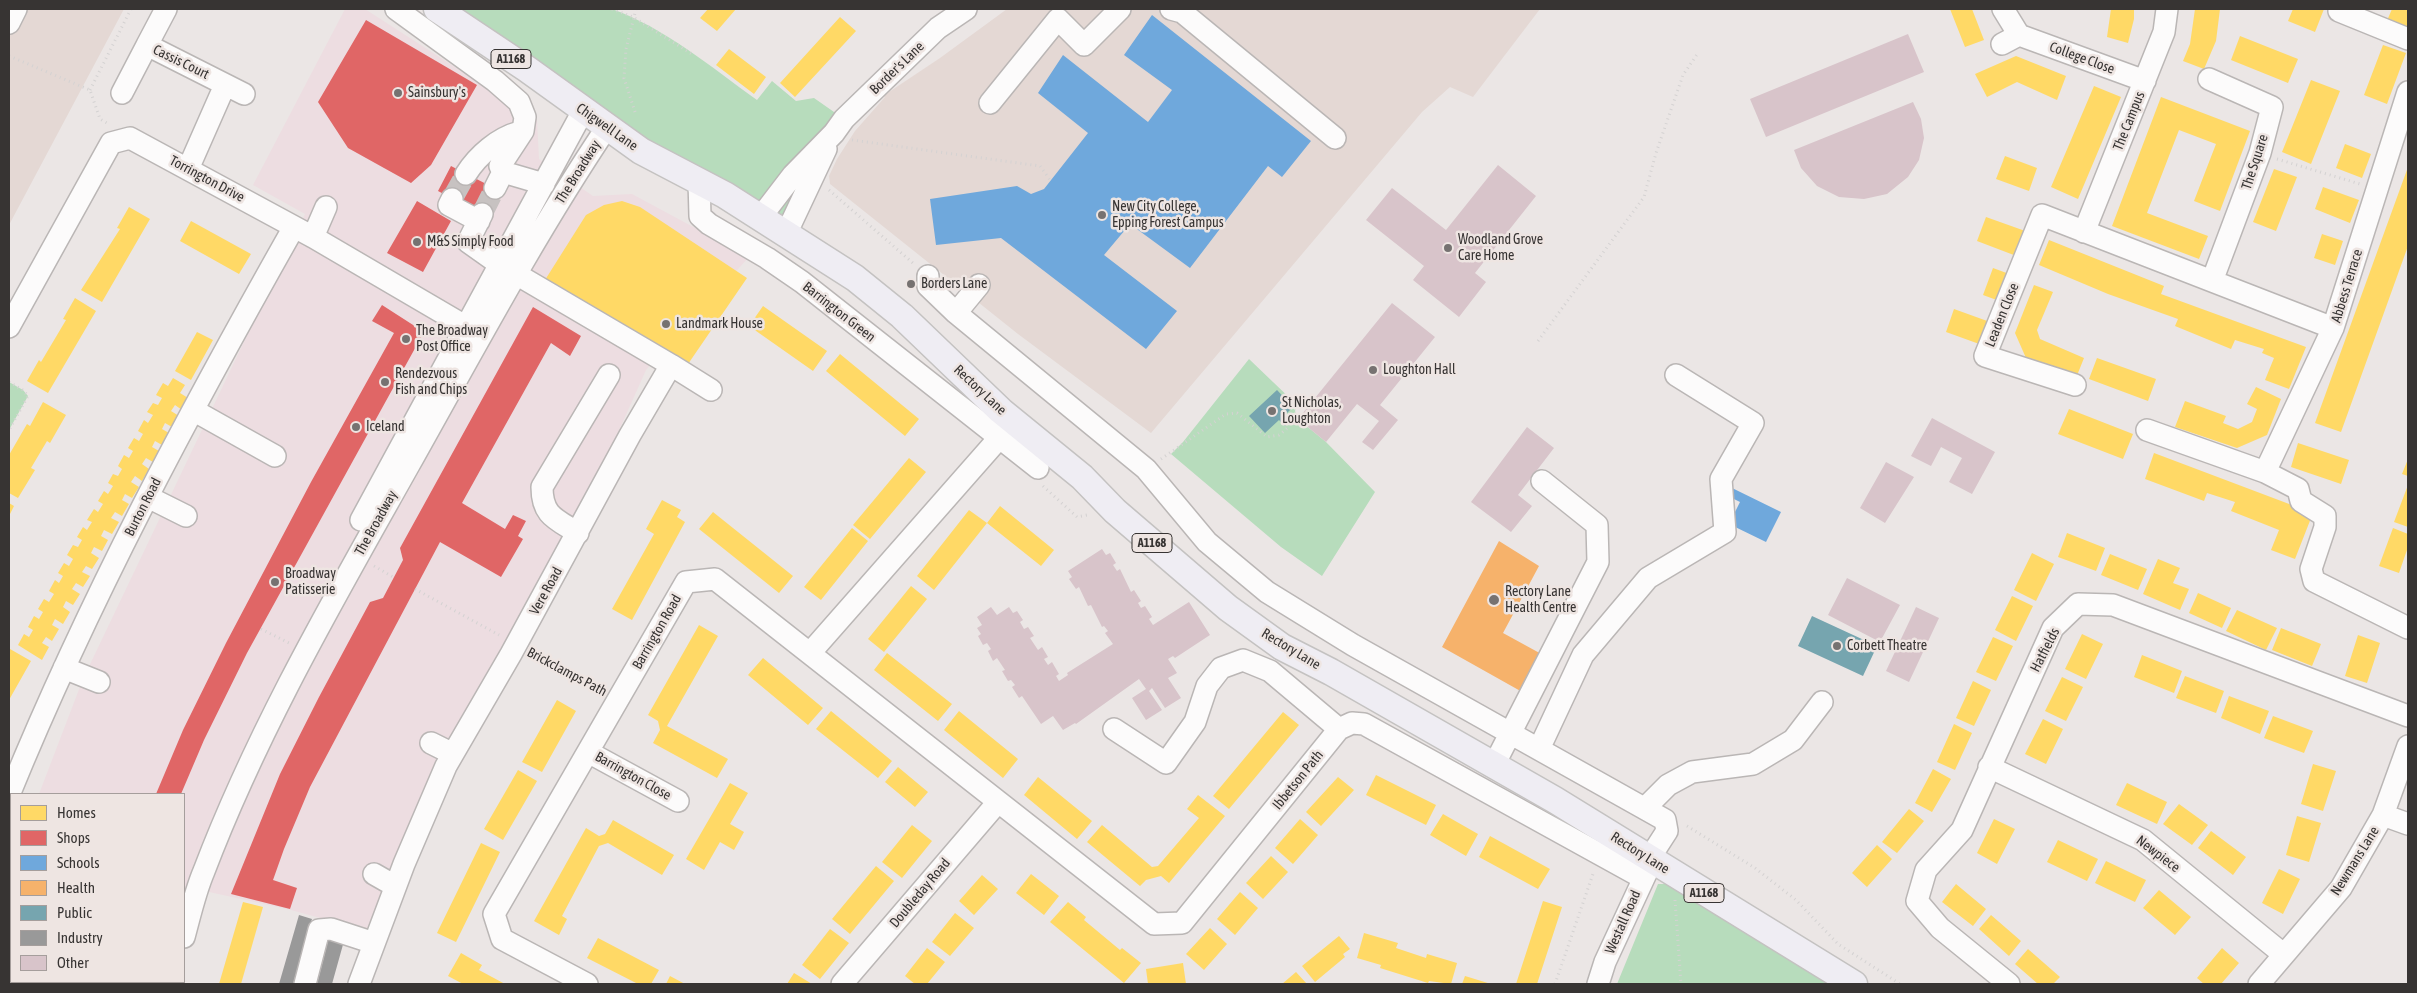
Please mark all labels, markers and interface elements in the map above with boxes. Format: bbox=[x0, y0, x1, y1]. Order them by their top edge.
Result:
street label: Border's Lane bbox=[866, 38, 928, 98]
street label: College Close bbox=[2047, 38, 2117, 78]
street label: Cassis Court bbox=[150, 41, 212, 83]
road number: A1168 bbox=[491, 50, 531, 68]
place label: Sainsbury's bbox=[408, 85, 466, 101]
marker: Sainsbury's bbox=[392, 87, 404, 99]
street label: The Campus bbox=[2110, 89, 2148, 153]
street label: Chigwell Lane bbox=[573, 100, 641, 154]
street label: The Square bbox=[2238, 132, 2272, 192]
street label: The Broadway bbox=[552, 137, 604, 207]
street label: Torrington Drive bbox=[167, 152, 247, 206]
place label: New City College, Epping Forest Campus bbox=[1112, 199, 1224, 232]
marker: New City College, Epping Forest Campus bbox=[1096, 209, 1108, 221]
place label: Woodland Grove Care Home bbox=[1458, 232, 1543, 264]
place label: M&S Simply Food bbox=[427, 234, 514, 250]
marker: M&S Simply Food bbox=[411, 236, 423, 248]
marker: Woodland Grove Care Home bbox=[1442, 242, 1454, 254]
street label: Abbess Terrace bbox=[2328, 247, 2366, 325]
place label: Borders Lane bbox=[921, 276, 987, 292]
street label: Barrington Green bbox=[799, 278, 879, 346]
marker: Borders Lane bbox=[905, 278, 917, 290]
street label: Leaden Close bbox=[1982, 280, 2022, 350]
place label: Landmark House bbox=[676, 316, 763, 332]
marker: Landmark House bbox=[660, 318, 672, 330]
place label: The Broadway Post Office bbox=[416, 323, 488, 356]
marker: The Broadway Post Office bbox=[400, 333, 412, 345]
street label: Rectory Lane bbox=[950, 361, 1010, 419]
place label: Loughton Hall bbox=[1383, 362, 1456, 378]
marker: Loughton Hall bbox=[1367, 364, 1379, 376]
place label: Rendezvous Fish and Chips bbox=[395, 366, 467, 398]
marker: Rendezvous Fish and Chips bbox=[379, 376, 391, 388]
place label: St Nicholas, Loughton bbox=[1282, 395, 1342, 428]
marker: St Nicholas, Loughton bbox=[1266, 405, 1278, 417]
place label: Iceland bbox=[366, 419, 405, 435]
marker: Iceland bbox=[350, 421, 362, 433]
street label: Burton Road bbox=[121, 475, 165, 539]
street label: The Broadway bbox=[351, 487, 401, 559]
road number: A1168 bbox=[1132, 534, 1172, 552]
street label: Vere Road bbox=[526, 564, 566, 618]
place label: Broadway Patisserie bbox=[285, 566, 336, 598]
marker: Broadway Patisserie bbox=[269, 576, 281, 588]
place label: Rectory Lane Health Centre bbox=[1505, 584, 1576, 616]
street label: Barrington Road bbox=[629, 592, 685, 672]
marker: Rectory Lane Health Centre bbox=[1487, 593, 1501, 607]
street label: Rectory Lane bbox=[1258, 625, 1324, 673]
street label: Hatfields bbox=[2027, 625, 2063, 675]
place label: Corbett Theatre bbox=[1847, 638, 1927, 654]
marker: Corbett Theatre bbox=[1831, 640, 1843, 652]
street label: Brickclamps Path bbox=[524, 644, 610, 700]
street label: Ibbetson Path bbox=[1269, 747, 1327, 813]
street label: Barrington Close bbox=[592, 748, 674, 804]
legend bbox=[10, 793, 185, 983]
text: Homes bbox=[57, 804, 96, 821]
street label: Newmans Lane bbox=[2327, 823, 2383, 899]
street label: Rectory Lane bbox=[1608, 828, 1672, 878]
text: Shops bbox=[57, 829, 90, 846]
street label: Newpiece bbox=[2133, 832, 2183, 876]
text: Schools bbox=[57, 854, 100, 871]
street label: Doubleday Road bbox=[886, 855, 954, 931]
text: Health bbox=[57, 879, 95, 896]
road number: A1168 bbox=[1684, 884, 1724, 902]
street label: Westall Road bbox=[1602, 888, 1644, 956]
text: Public bbox=[57, 904, 92, 921]
text: Industry bbox=[57, 929, 103, 946]
text: Other bbox=[57, 954, 89, 971]

